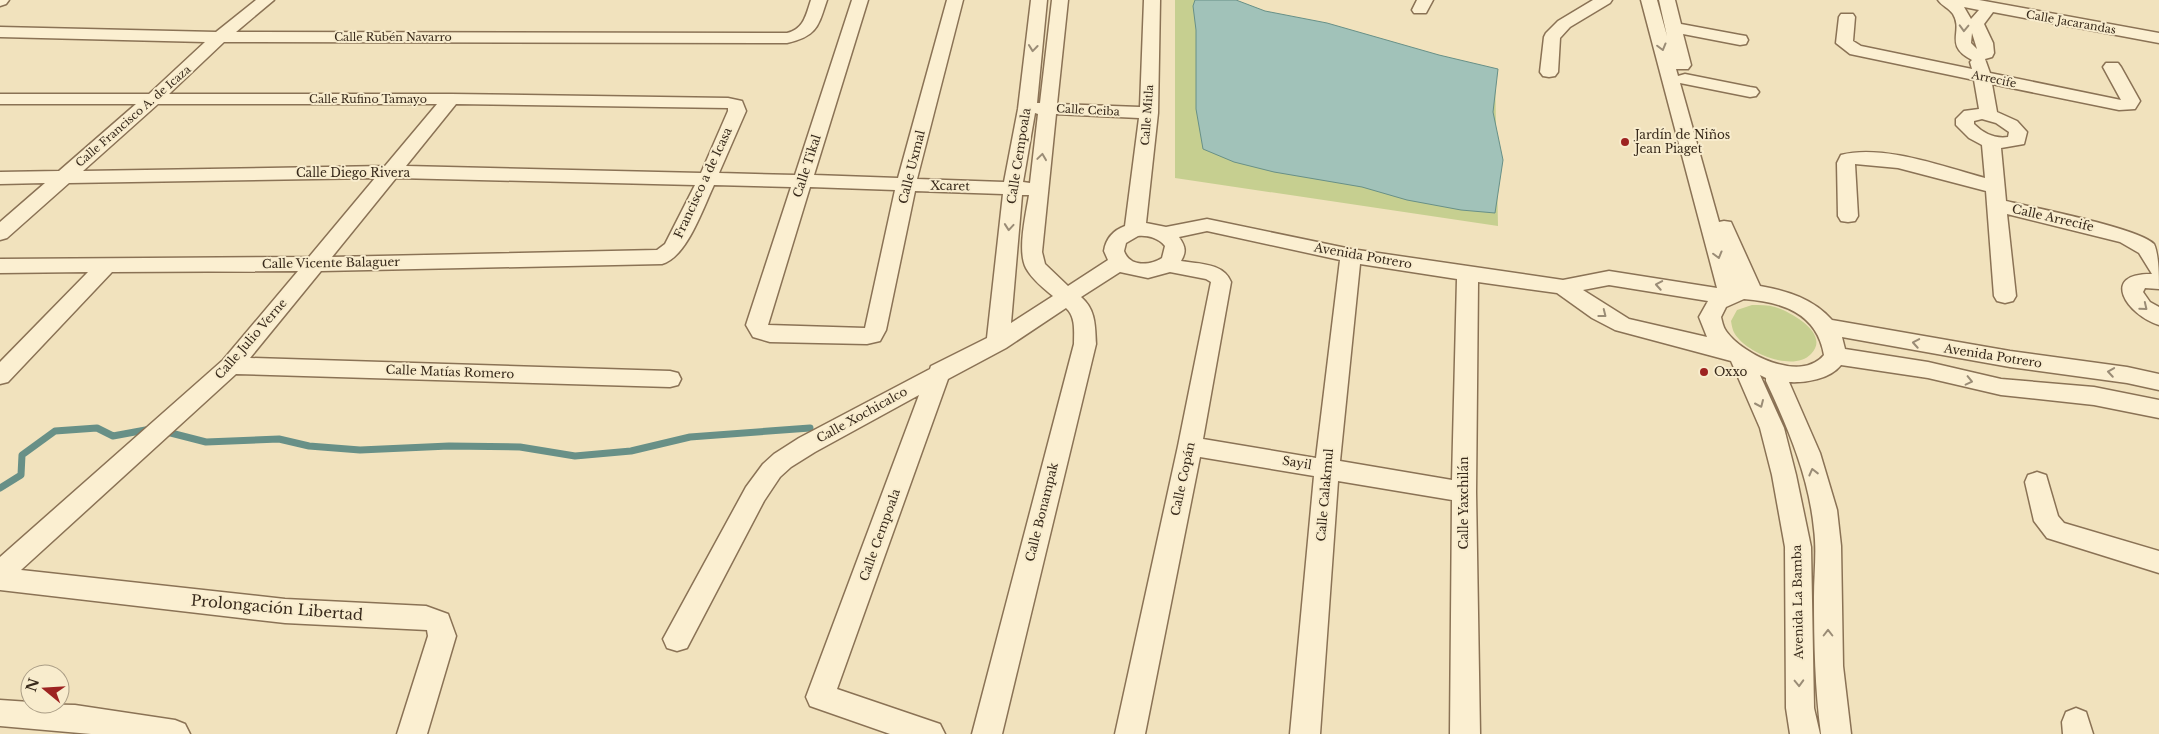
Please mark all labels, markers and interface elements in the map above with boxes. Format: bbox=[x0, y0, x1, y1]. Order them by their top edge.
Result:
street label: Calle Jacarandas bbox=[2025, 7, 2117, 37]
one-way arrow bbox=[1958, 24, 1969, 32]
street label: Calle Rubén Navarro bbox=[334, 30, 452, 44]
one-way arrow bbox=[1656, 43, 1667, 52]
one-way arrow bbox=[1028, 45, 1039, 53]
street label: Calle Francisco A. de Icaza bbox=[73, 62, 194, 170]
street label: Arrecife bbox=[1969, 67, 2018, 91]
street label: Calle Mitla bbox=[1138, 83, 1156, 146]
street label: Calle Rufino Tamayo bbox=[309, 92, 427, 106]
street label: Calle Ceiba bbox=[1056, 101, 1121, 119]
street label: Calle Cempoala bbox=[1004, 107, 1034, 205]
street label: Francisco a de Icasa bbox=[670, 125, 735, 241]
place label: Jardín de Niños Jean Piaget bbox=[1633, 127, 1730, 156]
street label: Calle Uxmal bbox=[895, 129, 928, 205]
street label: Calle Tikal bbox=[789, 132, 824, 199]
marker: Jardín de Niños Jean Piaget bbox=[1619, 136, 1631, 148]
one-way arrow bbox=[1037, 152, 1047, 161]
street label: Calle Diego Rivera bbox=[296, 165, 410, 180]
street label: Xcaret bbox=[930, 178, 970, 193]
street label: Calle Arrecife bbox=[2011, 201, 2096, 234]
one-way arrow bbox=[1004, 223, 1015, 231]
street label: Avenida Potrero bbox=[1312, 239, 1413, 272]
one-way arrow bbox=[1712, 250, 1723, 259]
street label: Calle Vicente Balaguer bbox=[262, 254, 400, 271]
one-way arrow bbox=[1654, 281, 1663, 291]
street label: Calle Julio Verne bbox=[212, 295, 290, 382]
one-way arrow bbox=[2138, 302, 2147, 311]
one-way arrow bbox=[1597, 309, 1606, 317]
one-way arrow bbox=[1912, 339, 1920, 349]
street label: Avenida Potrero bbox=[1942, 340, 2043, 371]
street label: Calle Matías Romero bbox=[385, 362, 515, 381]
place label: Oxxo bbox=[1714, 364, 1747, 379]
marker: Oxxo bbox=[1698, 366, 1710, 378]
one-way arrow bbox=[2107, 368, 2116, 378]
one-way arrow bbox=[1965, 375, 1973, 386]
street label: Calle Xochicalco bbox=[814, 383, 910, 446]
one-way arrow bbox=[1754, 399, 1765, 408]
street label: Calle Copán bbox=[1167, 441, 1198, 517]
street label: Calle Calakmul bbox=[1313, 448, 1336, 542]
street label: Sayil bbox=[1281, 453, 1313, 472]
street label: Calle Yaxchilán bbox=[1456, 457, 1471, 549]
street label: Calle Bonampak bbox=[1022, 460, 1061, 563]
one-way arrow bbox=[1809, 469, 1819, 477]
street label: Calle Cempoala bbox=[856, 486, 903, 583]
street label: Avenida La Bamba bbox=[1789, 544, 1806, 661]
street label: Prolongación Libertad bbox=[190, 591, 364, 624]
one-way arrow bbox=[1823, 629, 1833, 637]
north arrow bbox=[20, 664, 70, 714]
text: N bbox=[22, 676, 43, 694]
one-way arrow bbox=[1794, 680, 1804, 687]

